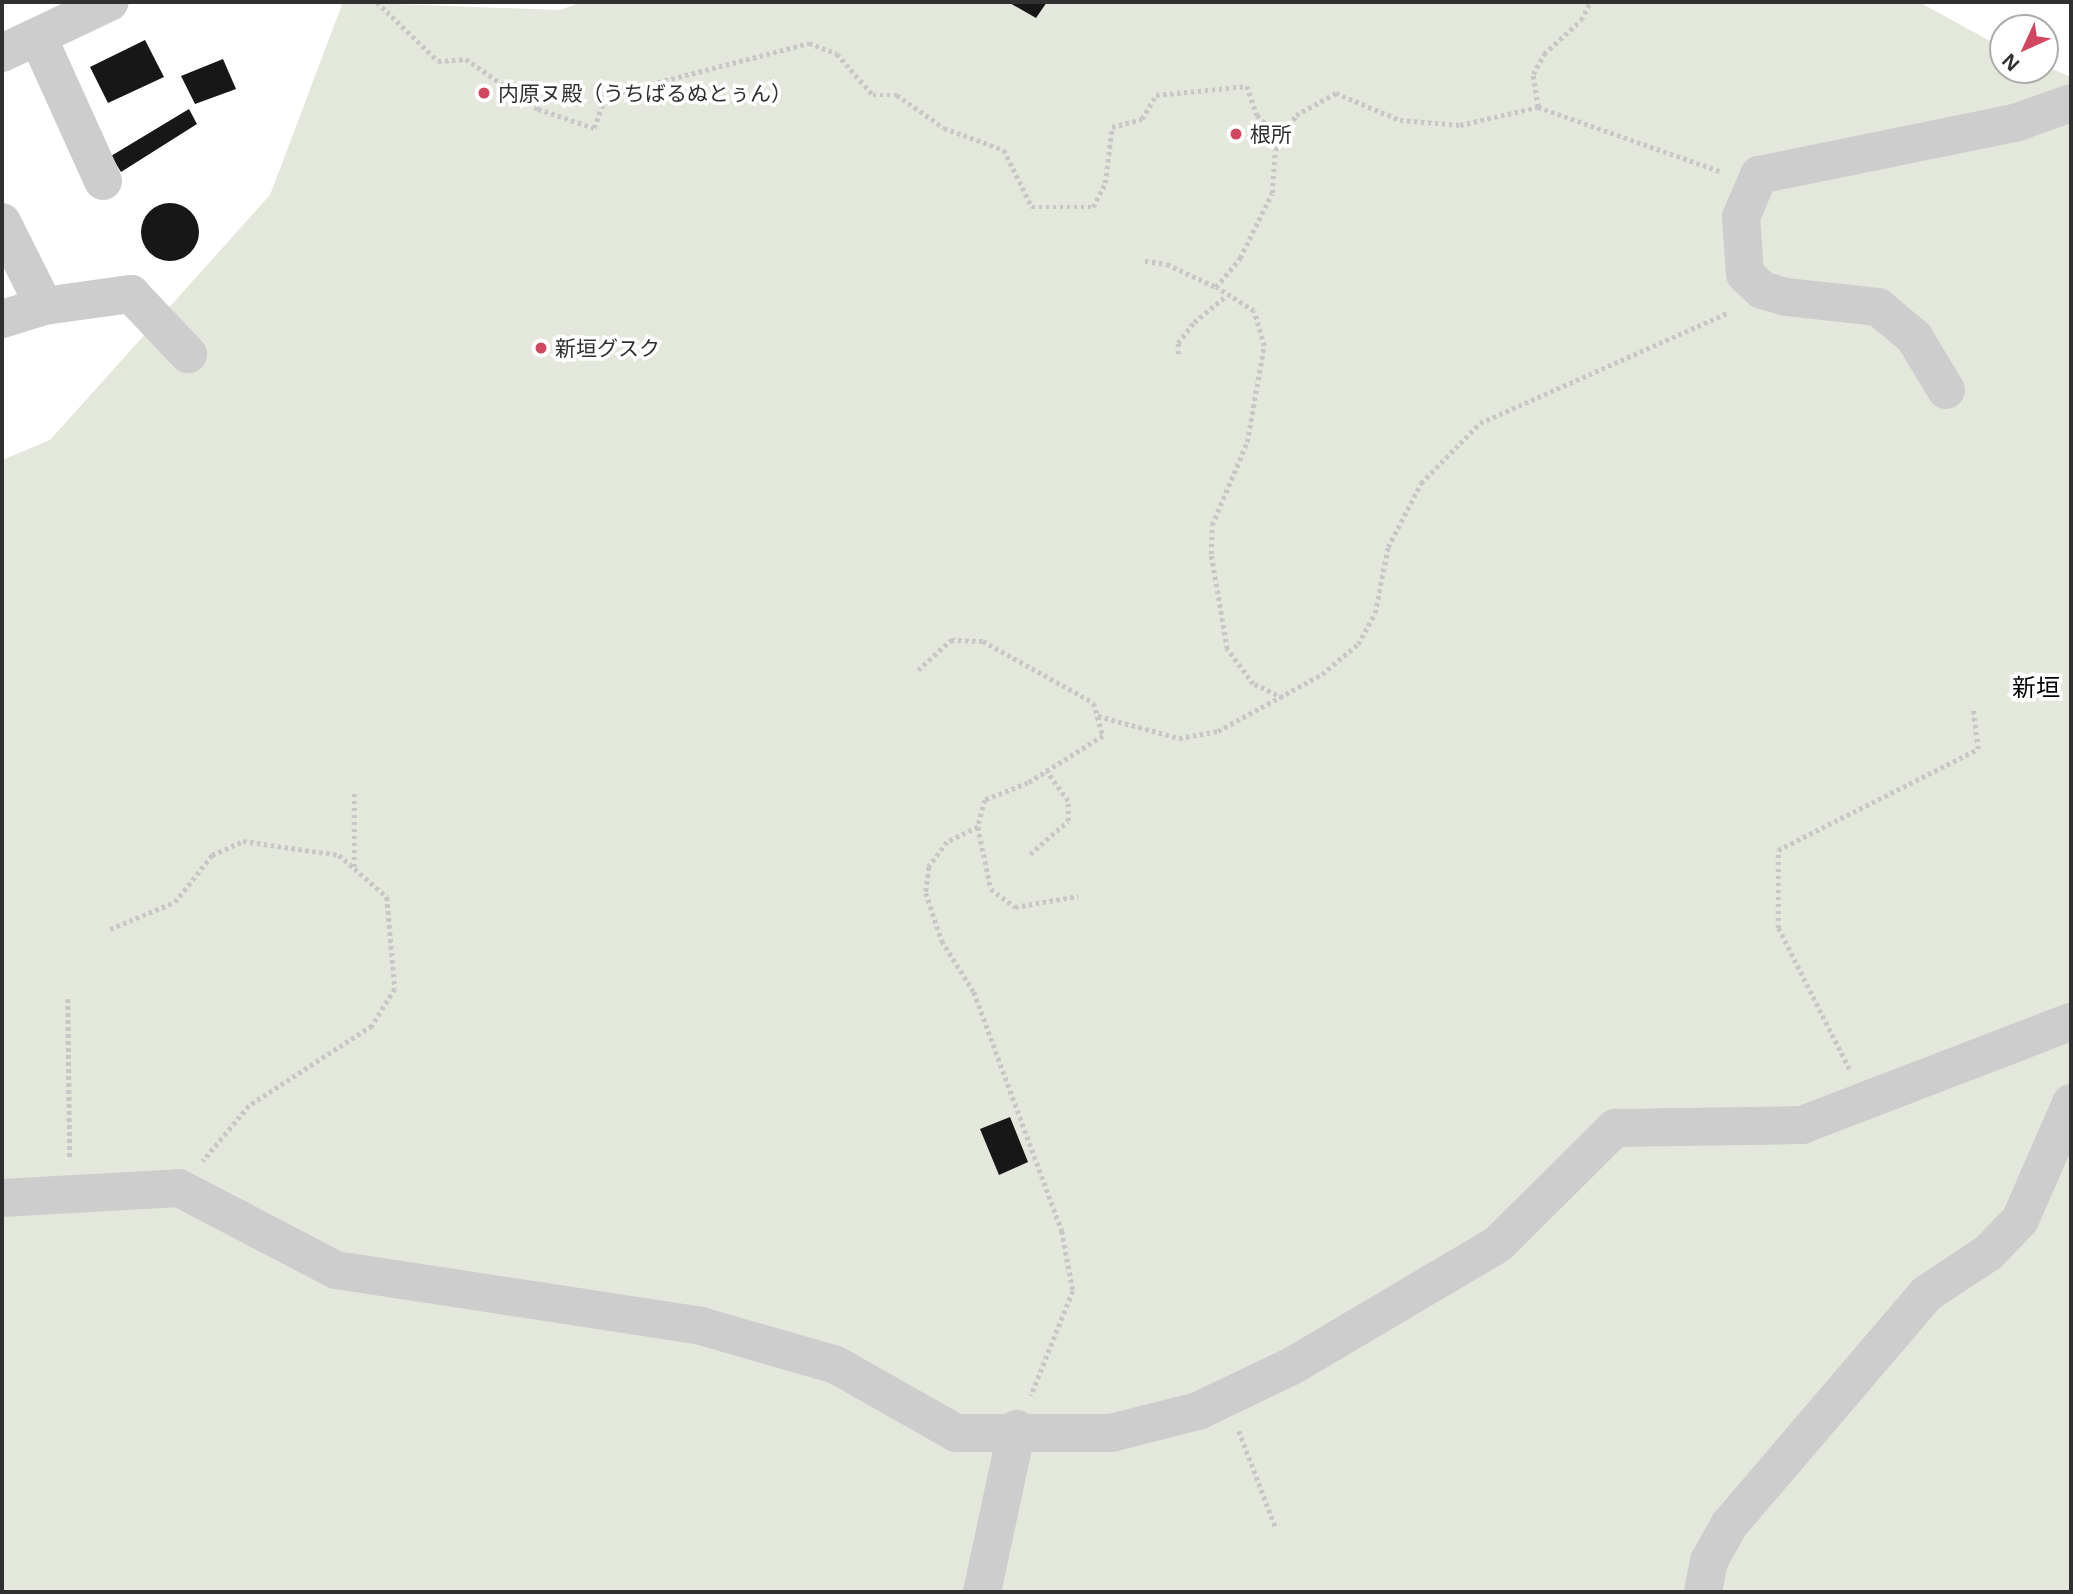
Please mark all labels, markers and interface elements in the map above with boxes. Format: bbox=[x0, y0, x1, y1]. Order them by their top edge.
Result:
north arrow bbox=[1989, 14, 2059, 84]
text: N bbox=[1996, 48, 2025, 77]
place label: 内原ヌ殿（うちばるぬとぅん） bbox=[498, 80, 792, 106]
marker: 内原ヌ殿（うちばるぬとぅん） bbox=[476, 85, 492, 101]
place label: 根所 bbox=[1250, 121, 1292, 147]
marker: 根所 bbox=[1228, 126, 1244, 142]
place label: 新垣グスク bbox=[555, 335, 660, 361]
marker: 新垣グスク bbox=[533, 340, 549, 356]
district label: 新垣 bbox=[2012, 673, 2060, 701]

